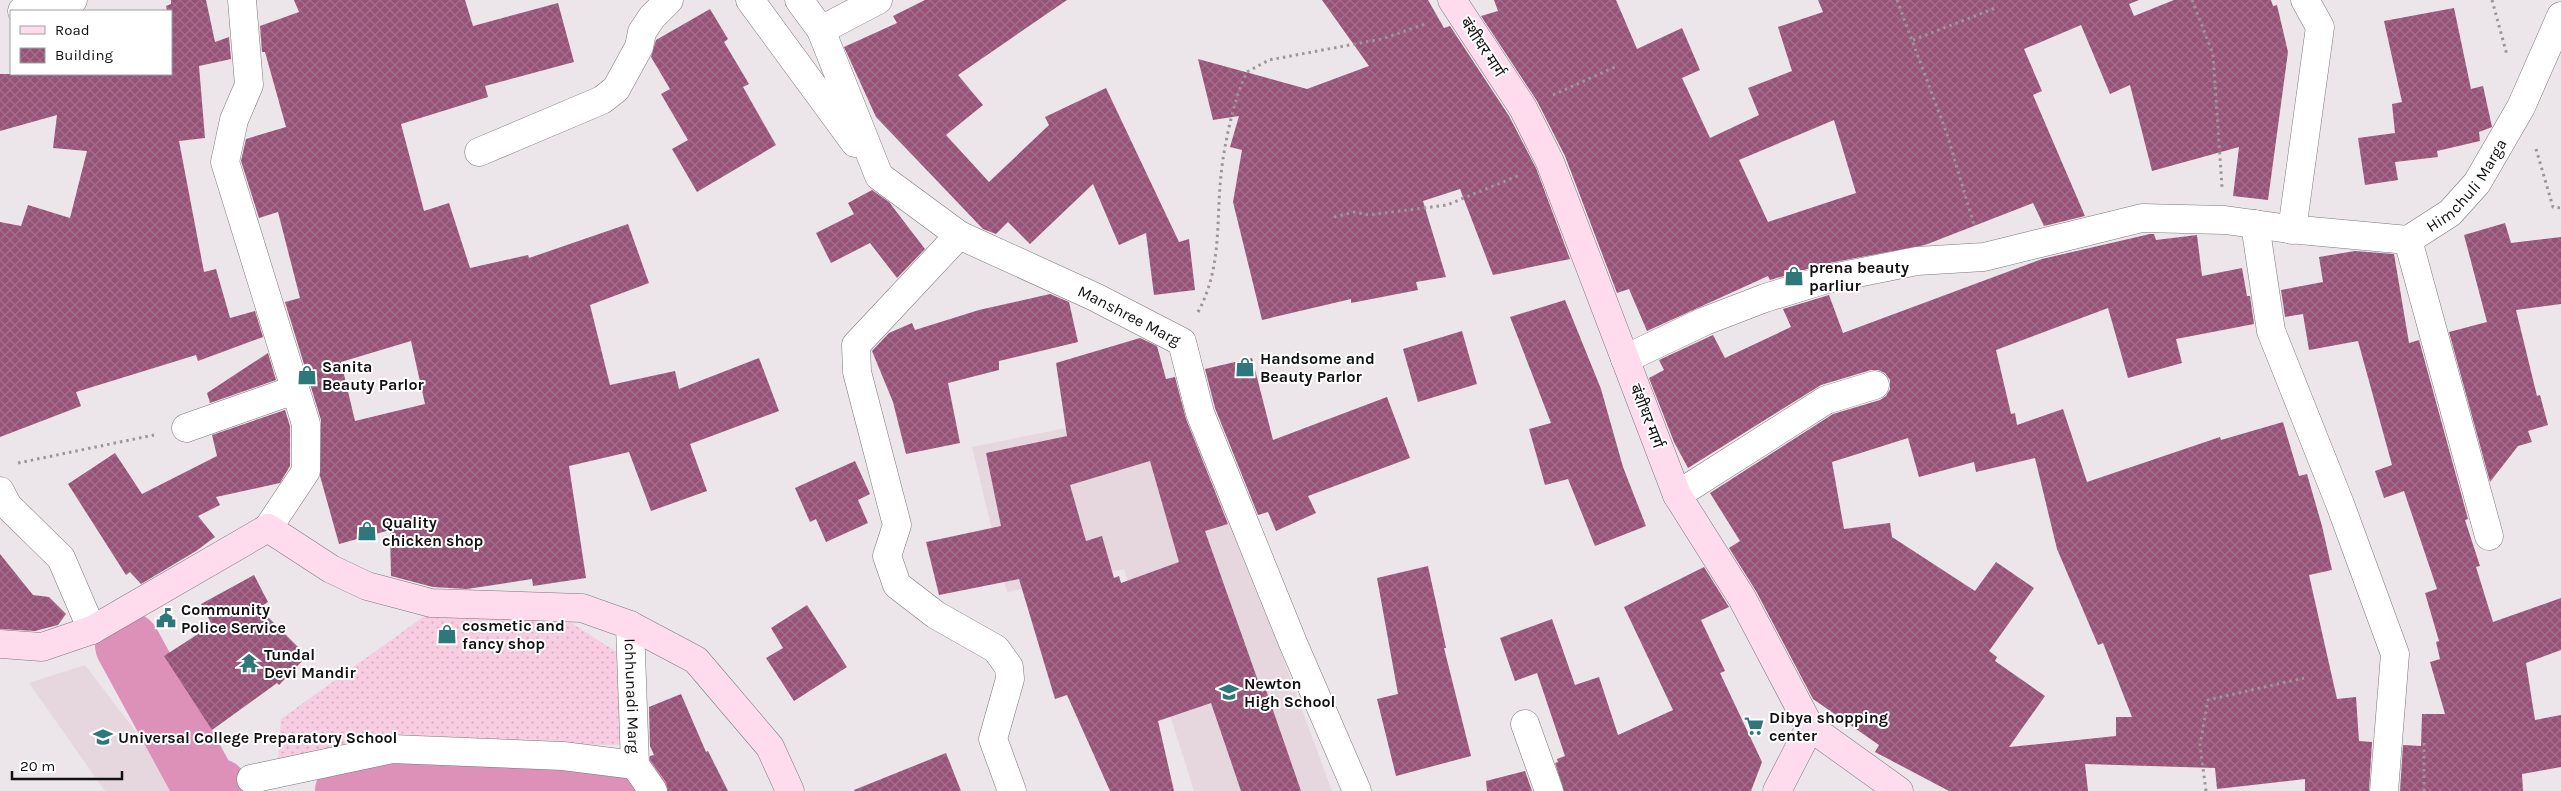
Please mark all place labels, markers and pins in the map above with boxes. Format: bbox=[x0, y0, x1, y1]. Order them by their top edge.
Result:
place label: prena beauty parliur bbox=[1809, 258, 1909, 295]
shop icon: prena beauty parliur bbox=[1783, 265, 1805, 287]
place label: Handsome and Beauty Parlor bbox=[1260, 349, 1375, 386]
shop icon: Handsome and Beauty Parlor bbox=[1234, 356, 1256, 378]
place label: Sanita Beauty Parlor bbox=[322, 357, 425, 394]
shop icon: Sanita Beauty Parlor bbox=[296, 364, 318, 386]
place label: Quality chicken shop bbox=[382, 513, 484, 550]
shop icon: Quality chicken shop bbox=[356, 520, 378, 542]
place label: Community Police Service bbox=[181, 600, 286, 637]
public building icon: Community Police Service bbox=[155, 607, 177, 629]
place label: cosmetic and fancy shop bbox=[462, 616, 565, 653]
shop icon: cosmetic and fancy shop bbox=[436, 623, 458, 645]
place label: Tundal Devi Mandir bbox=[264, 645, 356, 682]
temple icon: Tundal Devi Mandir bbox=[238, 652, 260, 674]
place label: Newton High School bbox=[1244, 674, 1336, 711]
school or university icon: Newton High School bbox=[1218, 681, 1240, 703]
place label: Dibya shopping center bbox=[1769, 708, 1888, 745]
supermarket icon: Dibya shopping center bbox=[1743, 715, 1765, 737]
school or university icon: Universal College Preparatory School bbox=[92, 726, 114, 748]
place label: Universal College Preparatory School bbox=[118, 728, 397, 747]

